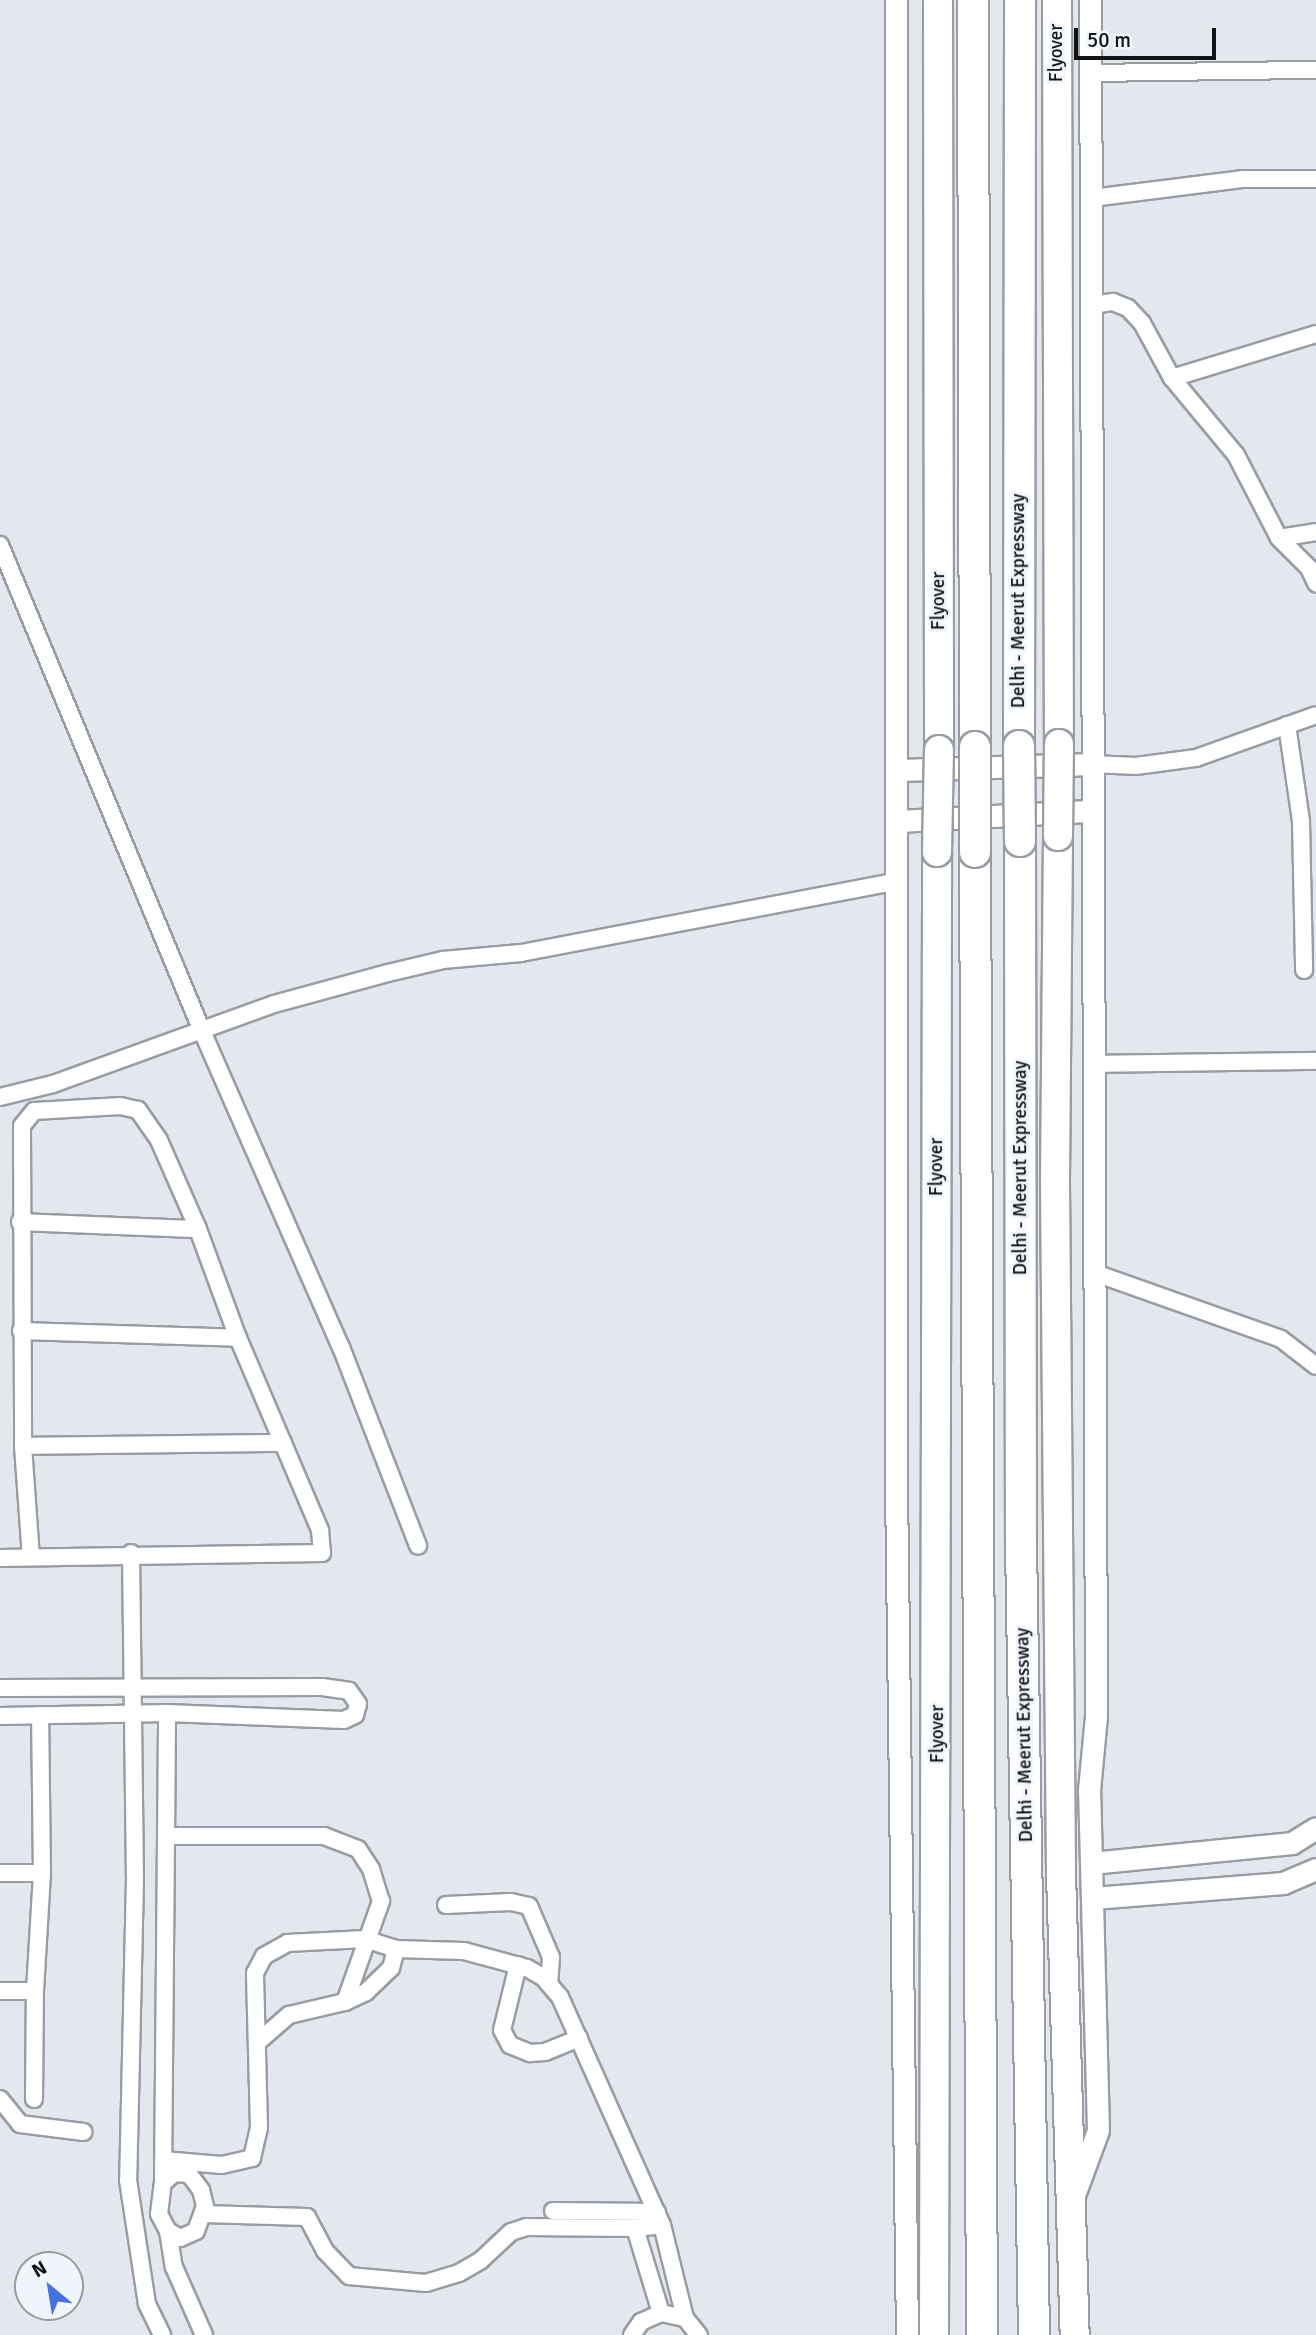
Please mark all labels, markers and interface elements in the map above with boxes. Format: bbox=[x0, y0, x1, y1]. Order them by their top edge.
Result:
scale bar bbox=[1078, 14, 1220, 58]
street label: Flyover bbox=[1046, 24, 1068, 82]
text: 50 m bbox=[1087, 27, 1131, 53]
street label: Delhi - Meerut Expressway bbox=[1008, 494, 1030, 708]
street label: Flyover bbox=[928, 572, 950, 630]
street label: Delhi - Meerut Expressway bbox=[1010, 1061, 1032, 1275]
street label: Flyover bbox=[926, 1138, 948, 1196]
street label: Delhi - Meerut Expressway bbox=[1012, 1628, 1038, 1842]
street label: Flyover bbox=[927, 1705, 949, 1763]
north arrow bbox=[14, 2251, 84, 2321]
text: N bbox=[28, 2256, 51, 2283]

